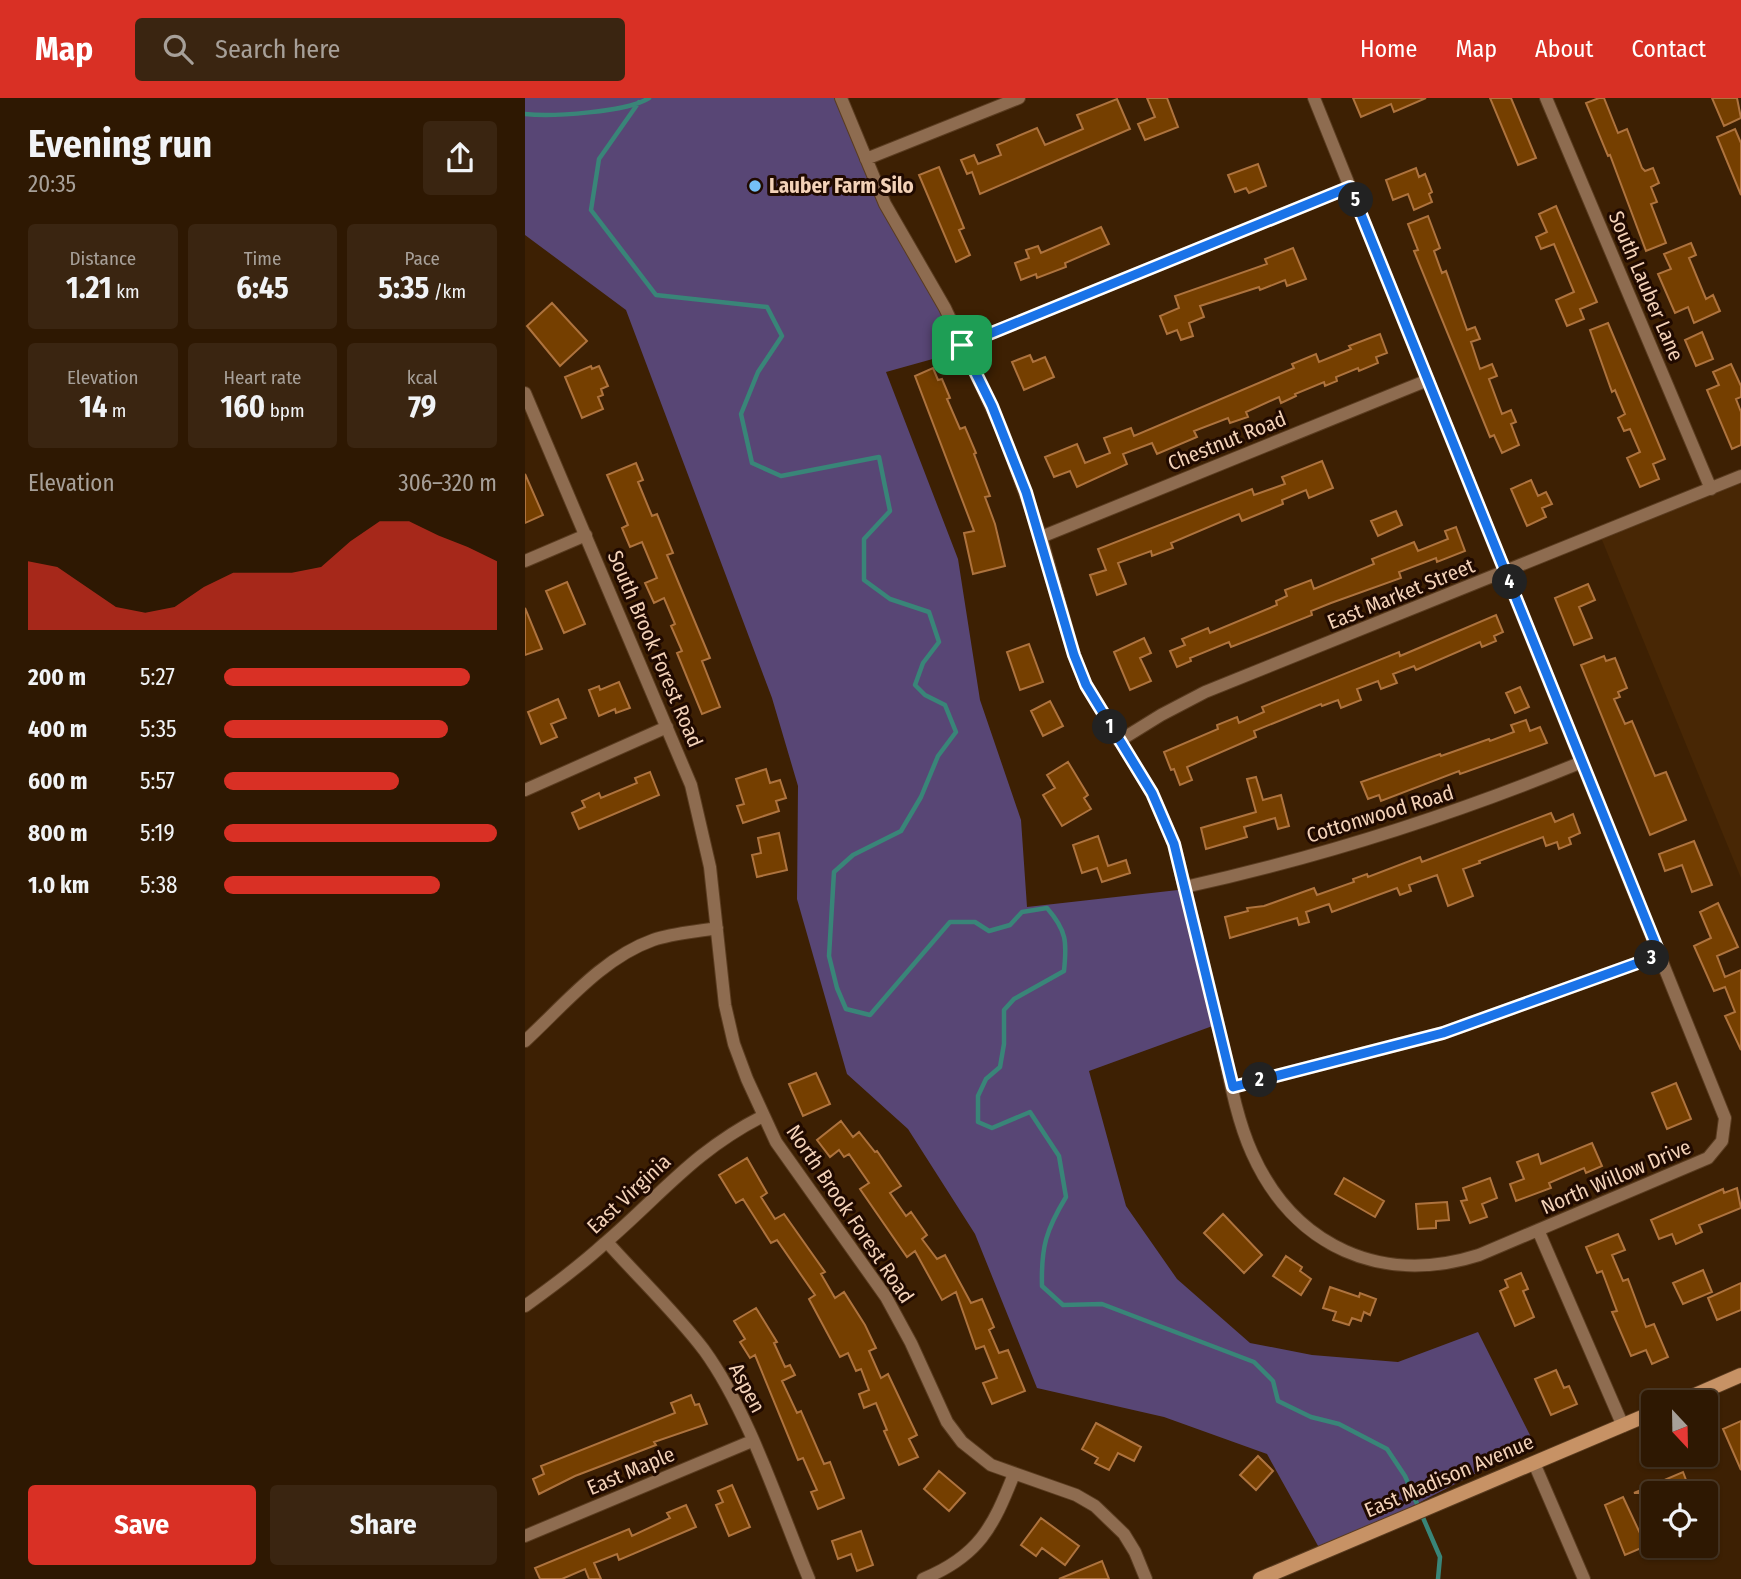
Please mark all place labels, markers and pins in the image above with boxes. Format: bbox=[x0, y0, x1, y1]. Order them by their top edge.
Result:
place label: Lauber Farm Silo bbox=[769, 173, 914, 199]
marker: Lauber Farm Silo bbox=[747, 178, 763, 194]
pin: 5 bbox=[1339, 182, 1373, 217]
pin bbox=[932, 315, 992, 375]
pin: 4 bbox=[1493, 564, 1527, 600]
pin: 1 bbox=[1093, 710, 1127, 744]
pin: 3 bbox=[1635, 940, 1669, 976]
pin: 2 bbox=[1243, 1062, 1277, 1098]

